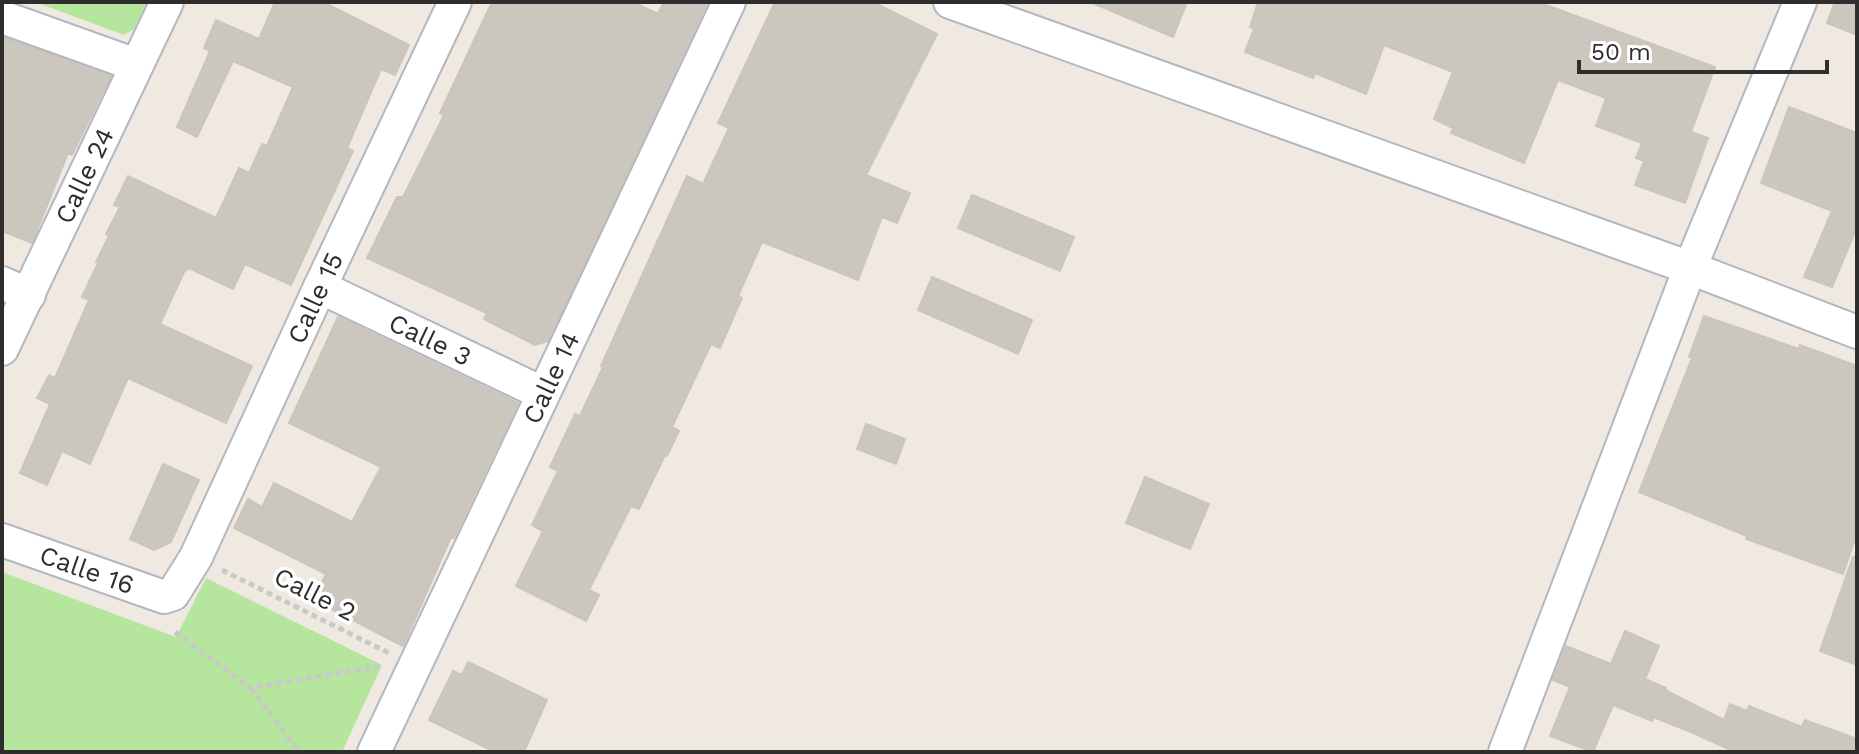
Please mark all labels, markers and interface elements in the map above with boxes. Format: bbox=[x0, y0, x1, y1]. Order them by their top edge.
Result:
scale bar bbox=[1579, 24, 1827, 74]
text: 50 m bbox=[1591, 38, 1651, 66]
street label: Calle 24 bbox=[49, 123, 120, 228]
street label: Calle 15 bbox=[281, 247, 349, 348]
street label: Calle 3 bbox=[384, 307, 476, 372]
street label: Calle 14 bbox=[517, 327, 586, 428]
street label: Calle 16 bbox=[36, 539, 138, 600]
street label: Calle 2 bbox=[269, 561, 361, 627]

